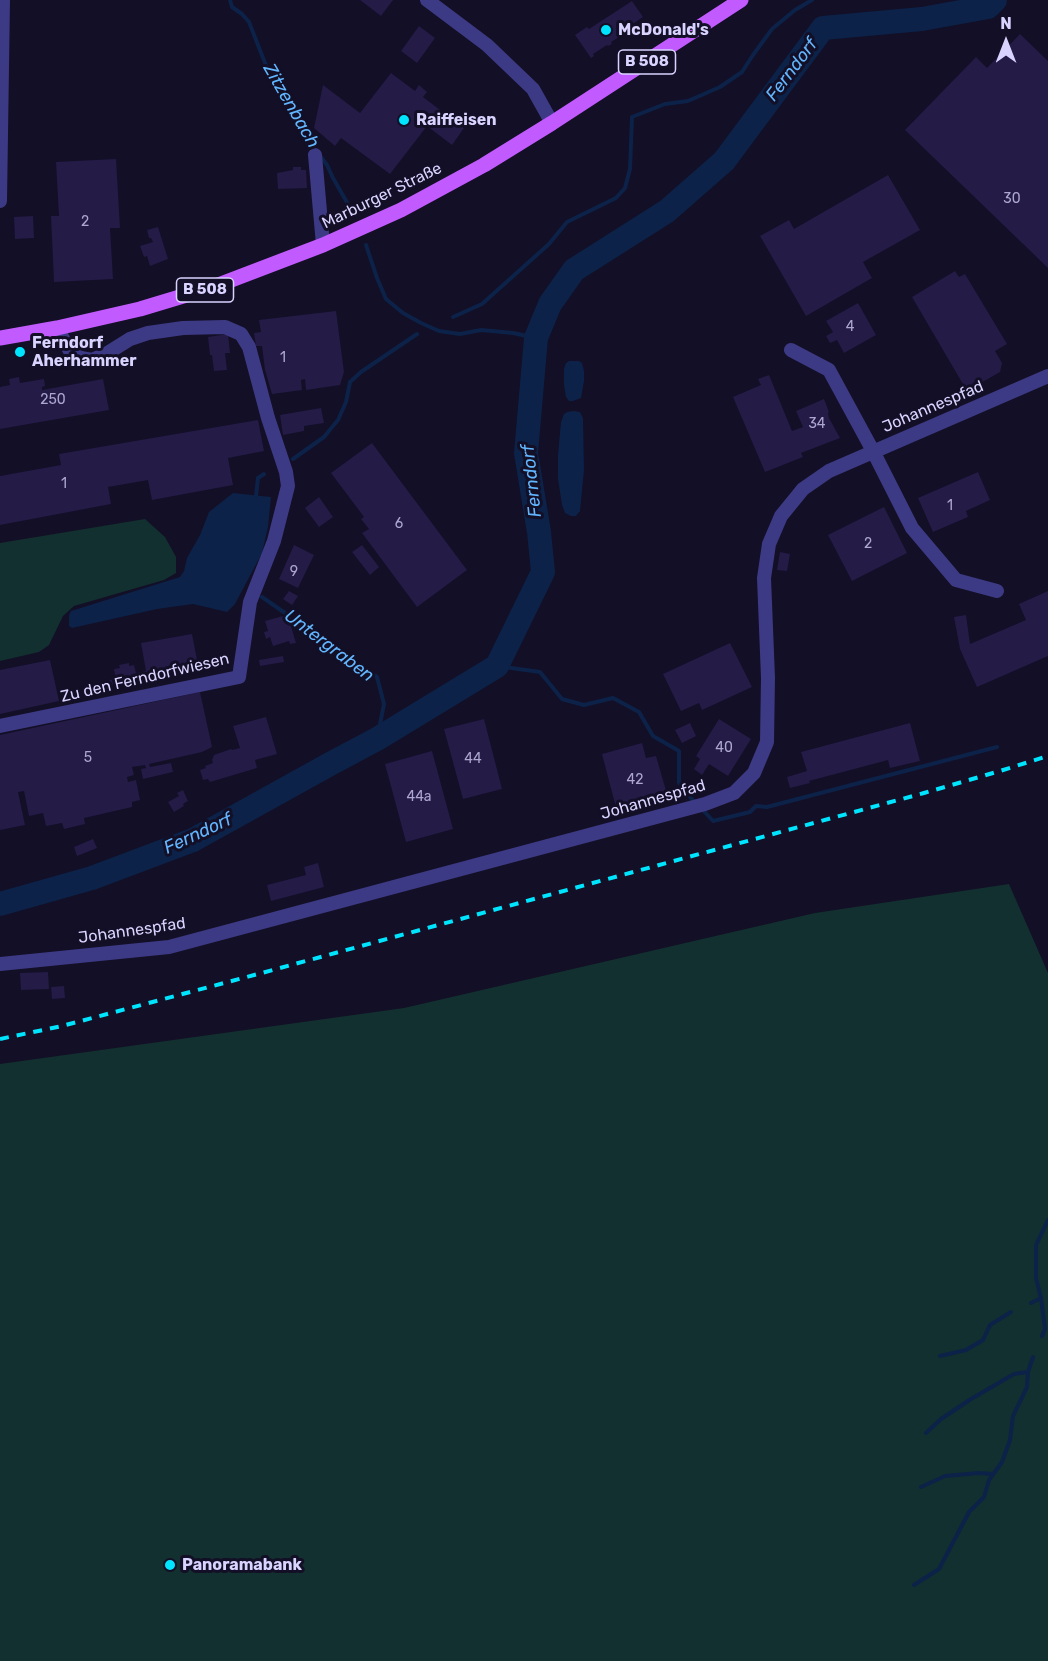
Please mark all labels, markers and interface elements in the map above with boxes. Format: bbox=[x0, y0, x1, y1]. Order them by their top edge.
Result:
north arrow bbox=[976, 12, 1036, 72]
text: N bbox=[1000, 14, 1012, 33]
place label: McDonald's bbox=[618, 20, 709, 40]
marker: McDonald's bbox=[599, 23, 613, 37]
water label: Ferndorf bbox=[761, 34, 823, 106]
road number: B 508 bbox=[618, 50, 676, 74]
water label: Zitzenbach bbox=[258, 60, 324, 152]
place label: Raiffeisen bbox=[416, 110, 497, 130]
marker: Raiffeisen bbox=[397, 113, 411, 127]
street label: Marburger Straße bbox=[319, 159, 445, 233]
house number: 30 bbox=[1003, 191, 1021, 207]
house number: 2 bbox=[81, 214, 89, 230]
road number: B 508 bbox=[176, 278, 234, 302]
house number: 4 bbox=[846, 319, 854, 335]
place label: Ferndorf Aherhammer bbox=[32, 333, 137, 371]
marker: Ferndorf Aherhammer bbox=[13, 345, 27, 359]
house number: 1 bbox=[280, 350, 286, 366]
street label: Johannespfad bbox=[879, 377, 987, 437]
house number: 250 bbox=[40, 392, 66, 408]
house number: 34 bbox=[808, 416, 826, 432]
water label: Ferndorf bbox=[517, 444, 547, 518]
house number: 1 bbox=[61, 476, 67, 492]
house number: 1 bbox=[947, 498, 953, 514]
house number: 6 bbox=[395, 516, 403, 532]
house number: 2 bbox=[864, 536, 872, 552]
house number: 9 bbox=[290, 564, 298, 580]
water label: Untergraben bbox=[280, 605, 378, 687]
street label: Zu den Ferndorfwiesen bbox=[59, 649, 231, 707]
house number: 40 bbox=[715, 740, 733, 756]
house number: 5 bbox=[84, 750, 92, 766]
house number: 44 bbox=[464, 751, 482, 767]
house number: 42 bbox=[627, 772, 643, 788]
street label: Johannespfad bbox=[598, 776, 708, 824]
house number: 44a bbox=[406, 789, 432, 805]
water label: Ferndorf bbox=[160, 809, 236, 859]
street label: Johannespfad bbox=[77, 914, 187, 948]
place label: Panoramabank bbox=[182, 1555, 302, 1575]
marker: Panoramabank bbox=[163, 1558, 177, 1572]

